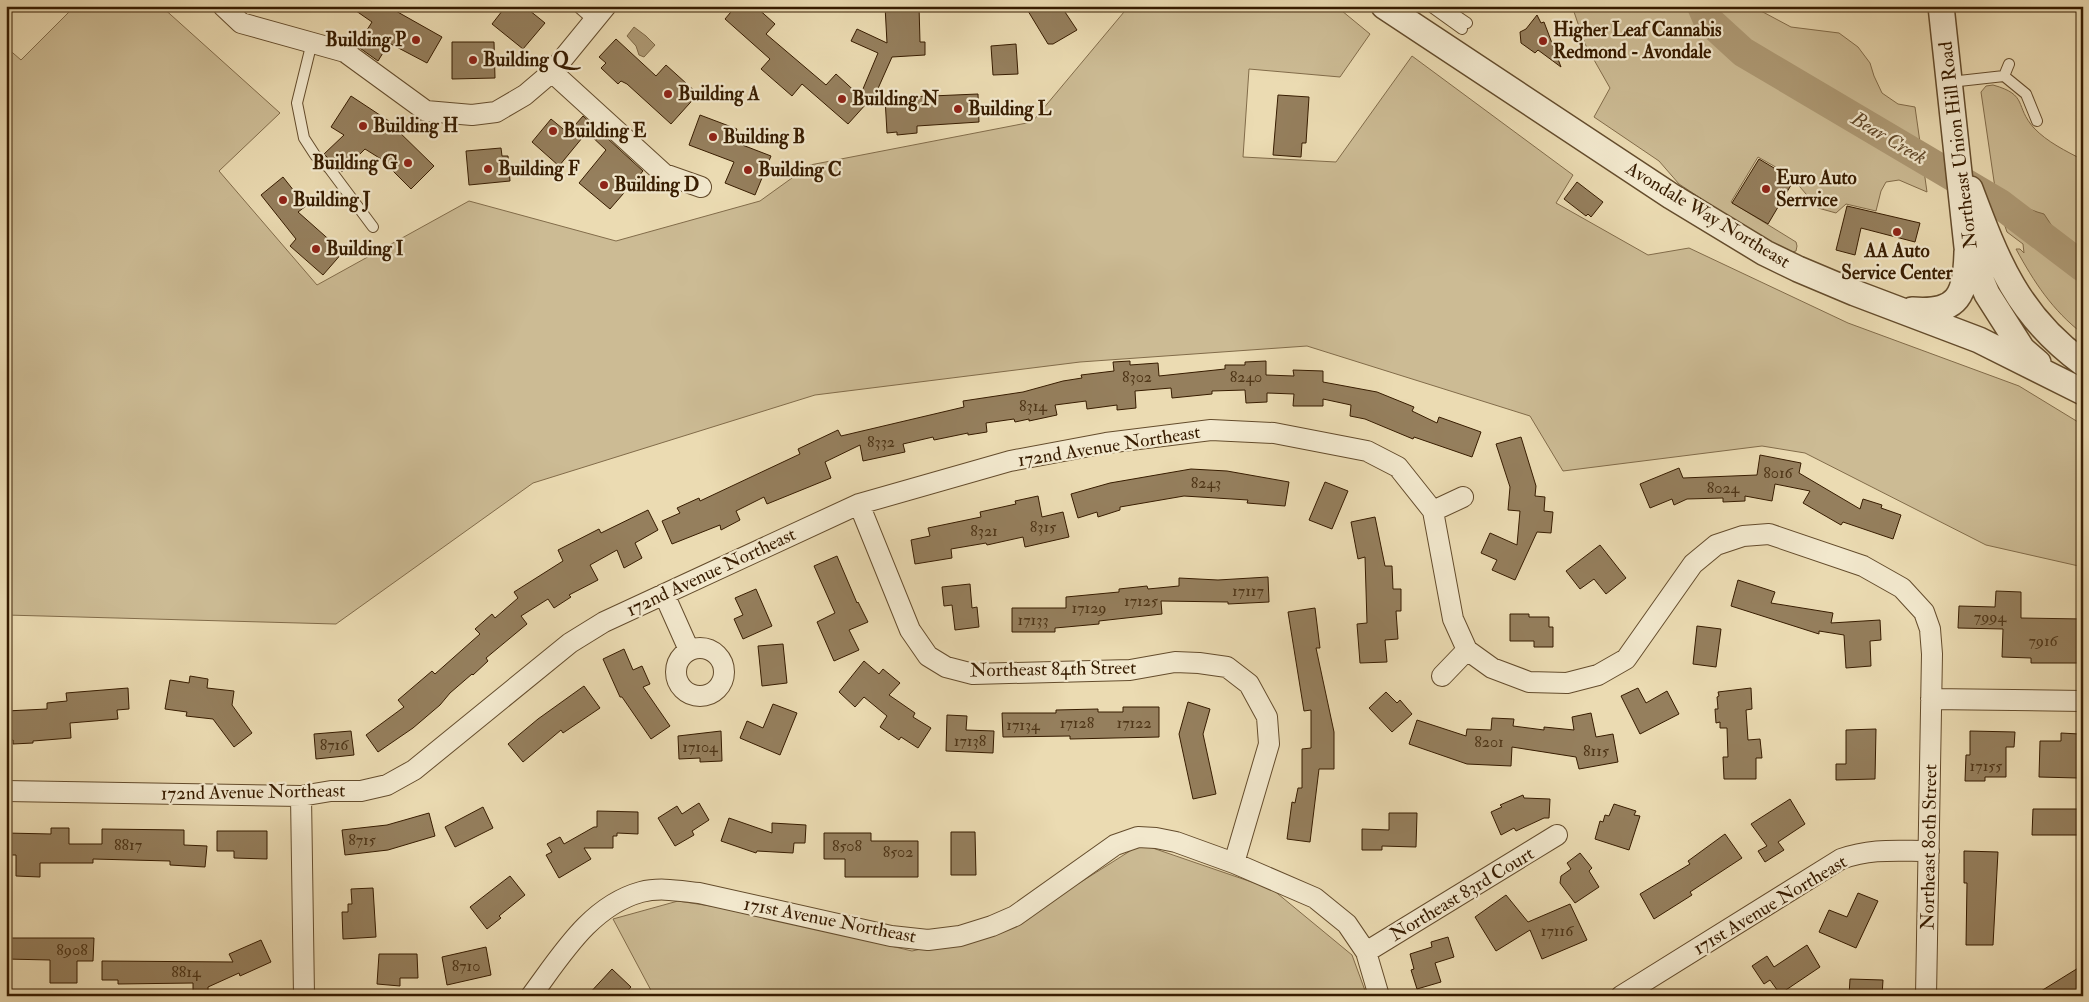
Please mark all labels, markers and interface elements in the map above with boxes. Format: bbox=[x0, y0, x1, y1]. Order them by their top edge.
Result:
place label: Higher Leaf Cannabis Redmond - Avondale bbox=[1553, 18, 1722, 64]
place label: Building P bbox=[325, 28, 406, 53]
marker: Building P bbox=[410, 34, 422, 46]
marker: Higher Leaf Cannabis Redmond - Avondale bbox=[1537, 35, 1549, 47]
street label: Northeast Union Hill Road bbox=[1933, 39, 1983, 250]
place label: Building Q bbox=[483, 48, 582, 73]
marker: Building Q bbox=[467, 54, 479, 66]
place label: Building A bbox=[678, 82, 761, 107]
place label: Building N bbox=[852, 87, 940, 112]
marker: Building A bbox=[662, 88, 674, 100]
marker: Building N bbox=[836, 93, 848, 105]
place label: Building L bbox=[968, 97, 1052, 122]
marker: Building L bbox=[952, 103, 964, 115]
water label: Bear Creek bbox=[1846, 105, 1931, 170]
place label: Building H bbox=[373, 114, 459, 139]
place label: Building E bbox=[563, 119, 647, 144]
marker: Building H bbox=[357, 120, 369, 132]
marker: Building E bbox=[547, 125, 559, 137]
place label: Building B bbox=[723, 125, 805, 150]
marker: Building B bbox=[707, 131, 719, 143]
place label: Building G bbox=[312, 151, 398, 176]
street label: Avondale Way Northeast bbox=[1621, 156, 1795, 274]
marker: Building G bbox=[402, 157, 414, 169]
place label: Building F bbox=[498, 157, 580, 182]
place label: Building C bbox=[758, 158, 842, 183]
marker: Building F bbox=[482, 163, 494, 175]
marker: Building C bbox=[742, 164, 754, 176]
place label: Euro Auto Serrvice bbox=[1776, 166, 1857, 212]
place label: Building D bbox=[614, 173, 699, 198]
marker: Building D bbox=[598, 179, 610, 191]
marker: Euro Auto Serrvice bbox=[1760, 183, 1772, 195]
place label: Building J bbox=[293, 188, 371, 213]
marker: Building J bbox=[277, 194, 289, 206]
marker: AA Auto Service Center bbox=[1891, 226, 1903, 238]
place label: Building I bbox=[326, 237, 404, 262]
place label: AA Auto Service Center bbox=[1841, 239, 1954, 285]
marker: Building I bbox=[310, 243, 322, 255]
house number: 8302 bbox=[1122, 367, 1152, 387]
house number: 8240 bbox=[1230, 367, 1262, 387]
house number: 8314 bbox=[1019, 396, 1048, 416]
street label: 172nd Avenue Northeast bbox=[1016, 420, 1202, 472]
house number: 8332 bbox=[867, 432, 895, 452]
house number: 8016 bbox=[1763, 463, 1794, 483]
house number: 8243 bbox=[1191, 473, 1221, 493]
house number: 8024 bbox=[1707, 478, 1741, 498]
house number: 8315 bbox=[1030, 517, 1056, 537]
house number: 8321 bbox=[970, 521, 998, 541]
street label: 172nd Avenue Northeast bbox=[622, 522, 800, 622]
house number: 17117 bbox=[1232, 581, 1265, 601]
house number: 17125 bbox=[1124, 591, 1158, 611]
house number: 17129 bbox=[1071, 598, 1107, 618]
house number: 7994 bbox=[1974, 607, 2008, 627]
house number: 17133 bbox=[1017, 610, 1049, 630]
house number: 7916 bbox=[2028, 631, 2059, 651]
street label: Northeast 84th Street bbox=[970, 656, 1136, 682]
house number: 17128 bbox=[1060, 713, 1095, 733]
house number: 17122 bbox=[1117, 713, 1151, 733]
house number: 17134 bbox=[1006, 715, 1041, 735]
house number: 17138 bbox=[954, 731, 987, 751]
house number: 8201 bbox=[1474, 732, 1504, 752]
house number: 8716 bbox=[320, 735, 349, 755]
house number: 17104 bbox=[682, 737, 719, 757]
house number: 8115 bbox=[1583, 741, 1609, 761]
house number: 17155 bbox=[1970, 756, 2002, 776]
street label: Northeast 80th Street bbox=[1916, 764, 1942, 930]
street label: 172nd Avenue Northeast bbox=[161, 778, 345, 806]
house number: 8715 bbox=[348, 830, 376, 850]
house number: 8817 bbox=[114, 835, 143, 855]
house number: 8508 bbox=[832, 836, 863, 856]
street label: Northeast 83rd Court bbox=[1386, 841, 1538, 947]
house number: 8502 bbox=[883, 842, 913, 862]
street label: 171st Avenue Northeast bbox=[1689, 850, 1851, 960]
street label: 171st Avenue Northeast bbox=[742, 891, 918, 949]
house number: 17116 bbox=[1541, 921, 1574, 941]
house number: 8908 bbox=[56, 940, 88, 960]
house number: 8710 bbox=[452, 956, 480, 976]
house number: 8814 bbox=[171, 962, 202, 982]

